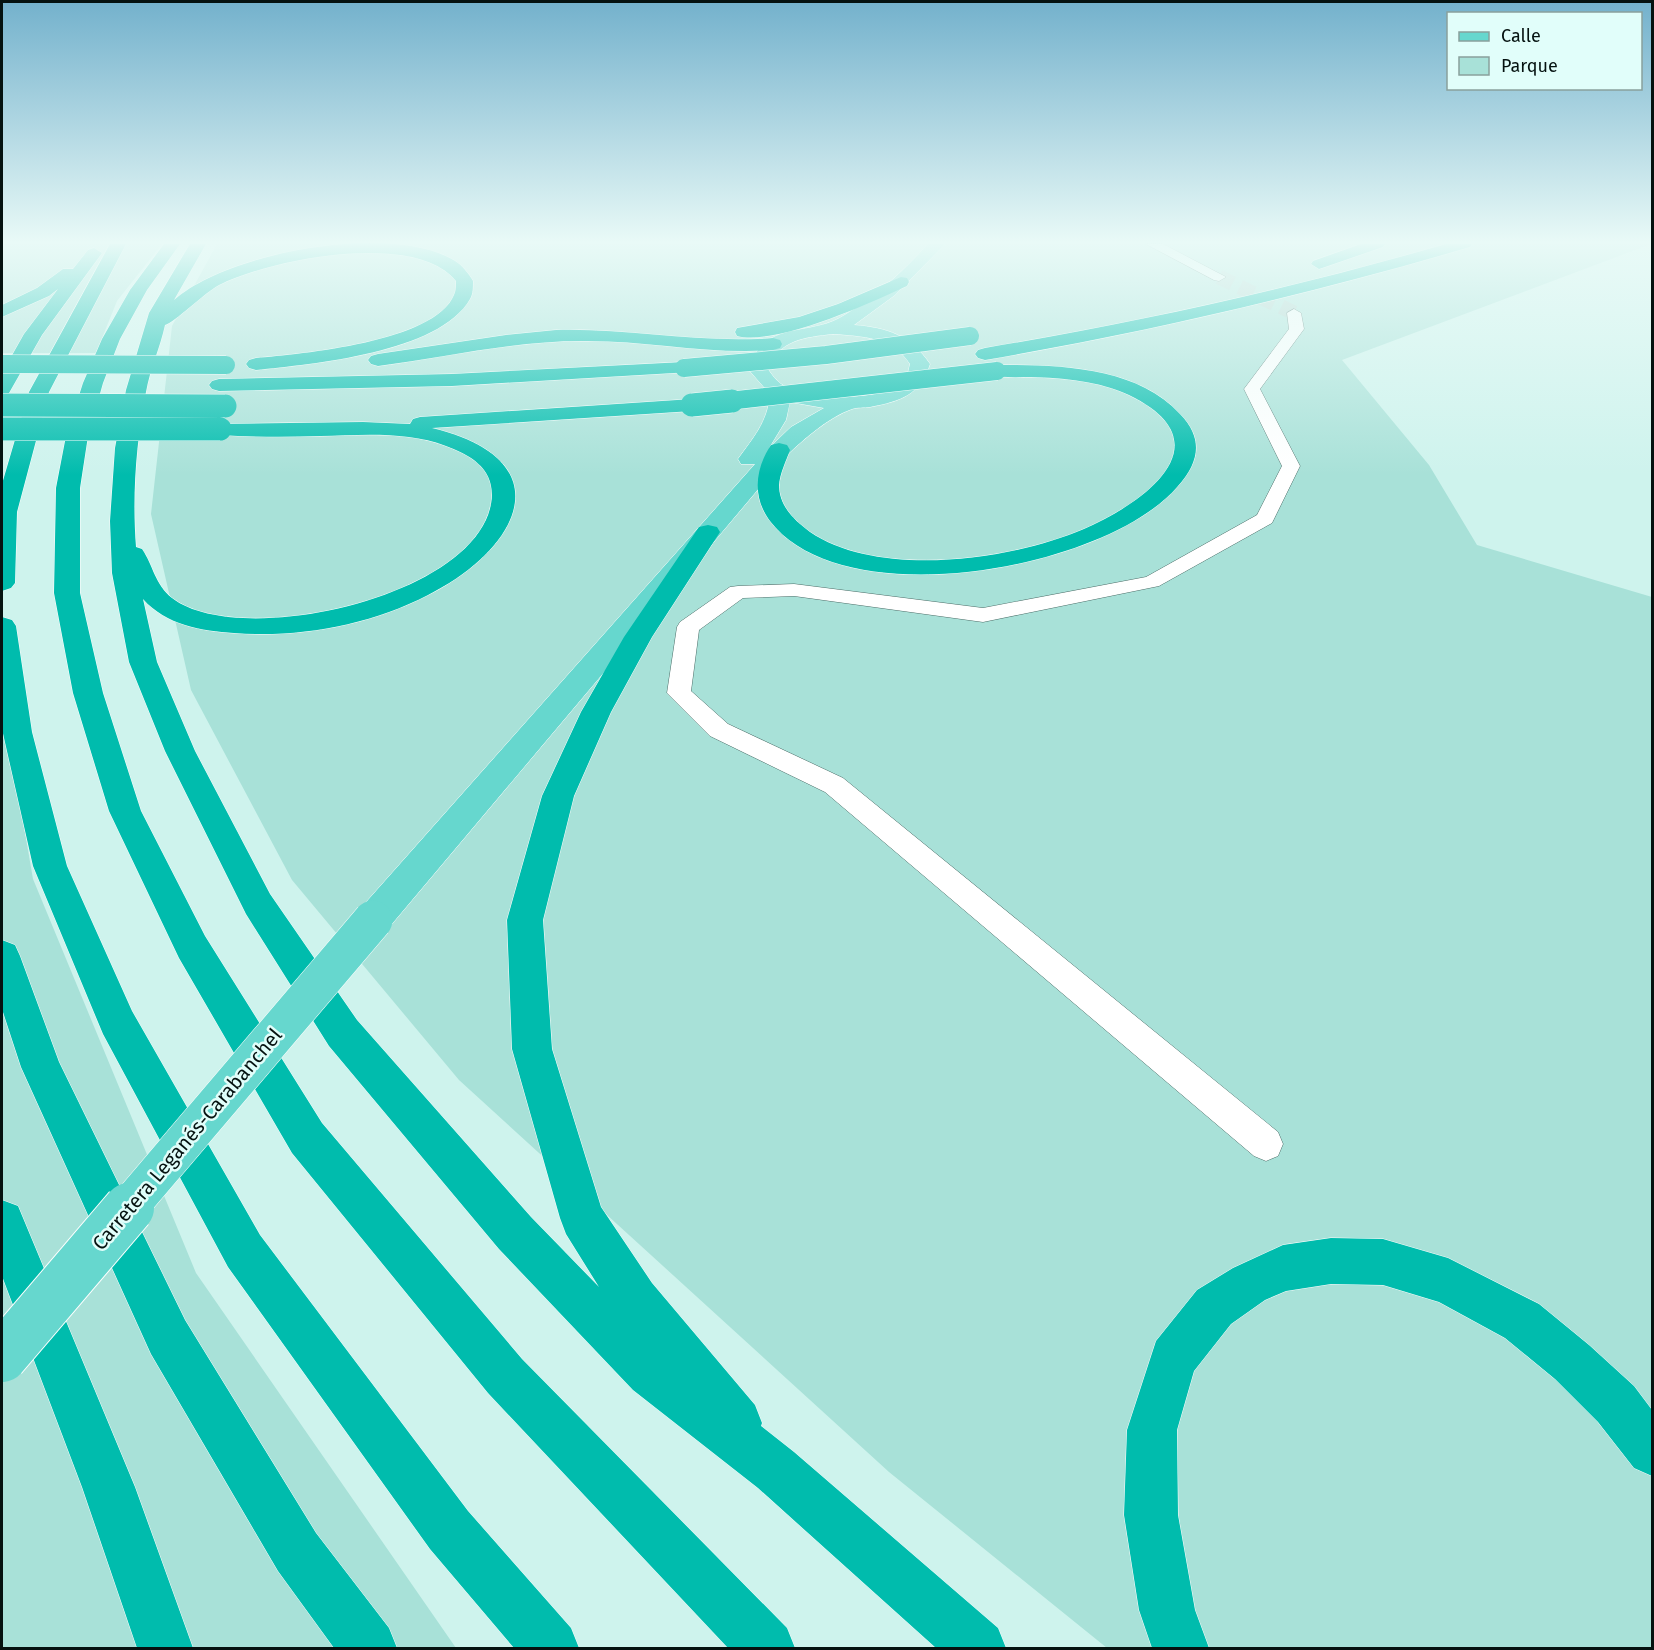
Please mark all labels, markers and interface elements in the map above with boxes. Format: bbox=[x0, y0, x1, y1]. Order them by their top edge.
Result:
legend bbox=[1447, 12, 1642, 90]
text: Calle bbox=[1501, 25, 1541, 47]
text: Parque bbox=[1501, 55, 1558, 77]
street label: Carretera Leganés-Carabanchel bbox=[87, 1023, 287, 1255]

